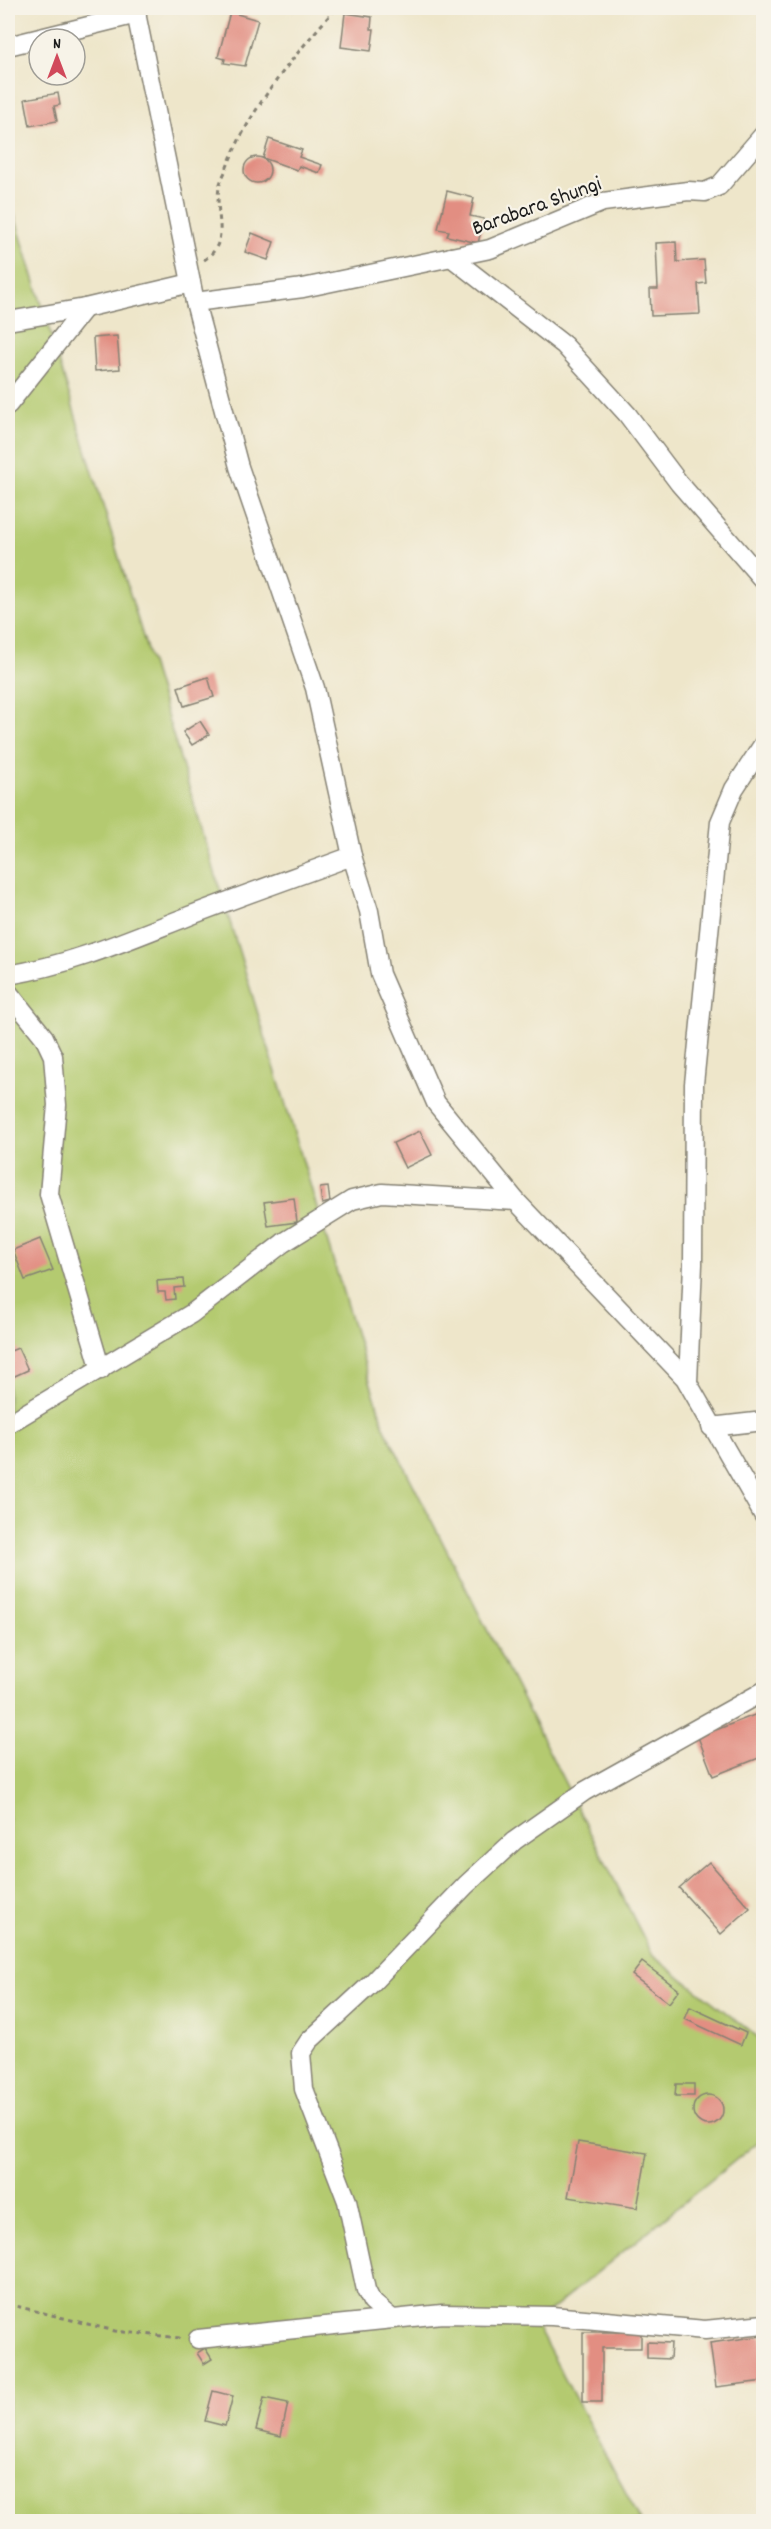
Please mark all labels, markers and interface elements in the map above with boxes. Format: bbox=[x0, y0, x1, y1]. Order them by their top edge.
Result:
north arrow bbox=[27, 27, 87, 87]
text: N bbox=[53, 33, 61, 56]
street label: Barabara Shungi bbox=[468, 170, 606, 245]

